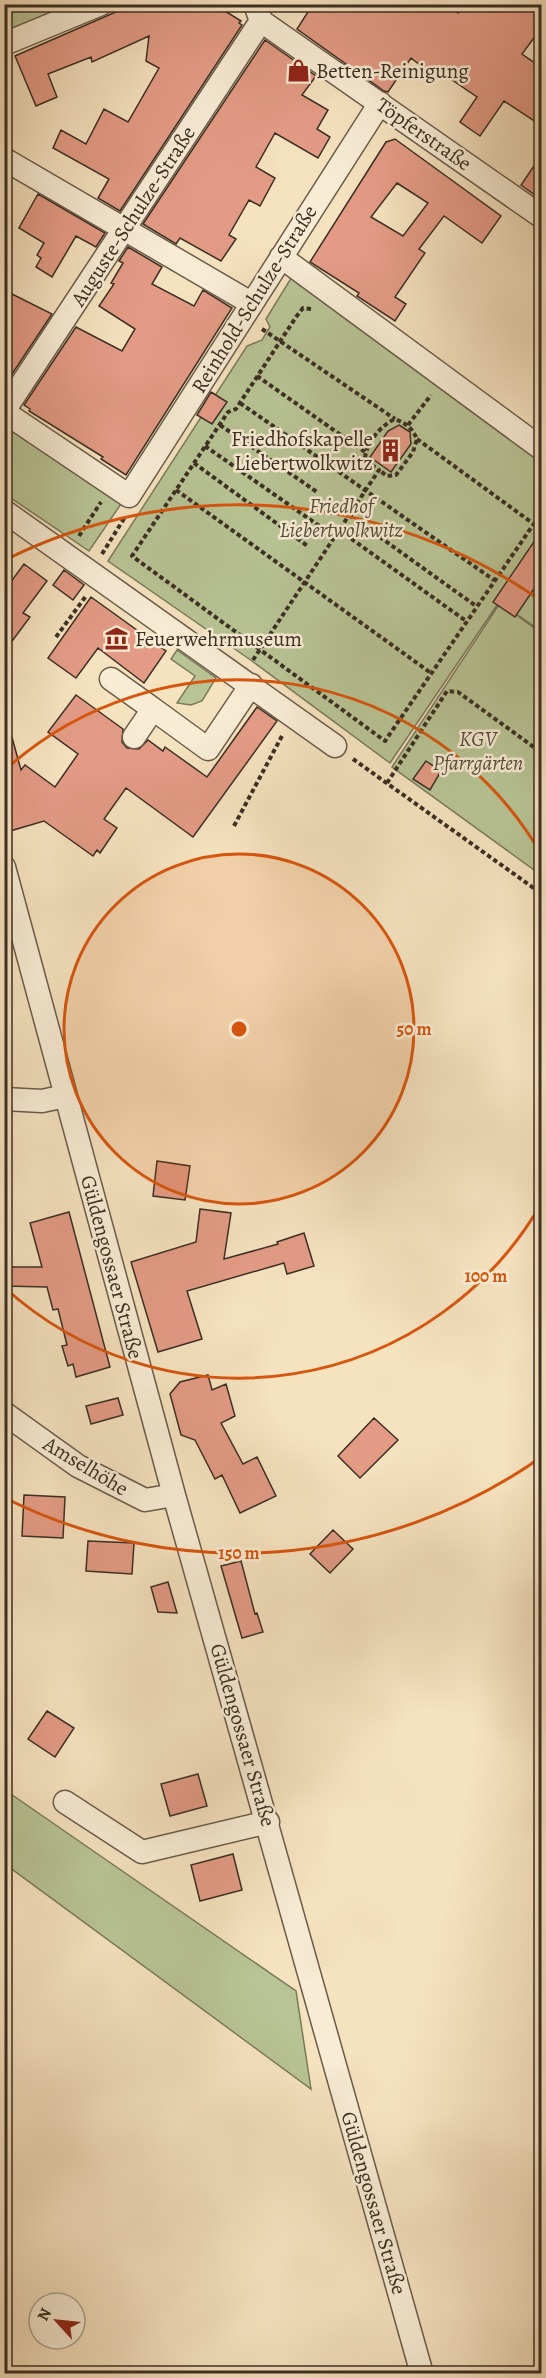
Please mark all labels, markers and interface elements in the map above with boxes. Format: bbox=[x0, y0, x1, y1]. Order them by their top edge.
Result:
place label: Betten-Reinigung bbox=[316, 57, 469, 85]
shop icon: Betten-Reinigung bbox=[285, 58, 311, 84]
street label: Töpferstraße bbox=[371, 91, 477, 177]
street label: Auguste-Schulze-Straße bbox=[64, 120, 202, 312]
street label: Reinhold-Schulze-Straße bbox=[185, 200, 323, 398]
place label: Friedhofskapelle Liebertwolkwitz bbox=[231, 425, 373, 477]
building icon: Friedhofskapelle Liebertwolkwitz bbox=[378, 438, 404, 464]
park label: Friedhof Liebertwolkwitz bbox=[279, 492, 403, 544]
place label: Feuerwehrmuseum bbox=[135, 625, 302, 653]
museum icon: Feuerwehrmuseum bbox=[104, 626, 130, 652]
park label: KGV Pfarrgärten bbox=[433, 725, 523, 777]
text: 50 m bbox=[397, 1017, 431, 1041]
centre of rings bbox=[229, 1019, 249, 1039]
street label: Güldengossaer Straße bbox=[74, 1172, 150, 1362]
text: 100 m bbox=[465, 1264, 507, 1288]
street label: Amselhöhe bbox=[37, 1429, 134, 1502]
text: 150 m bbox=[218, 1541, 260, 1565]
street label: Güldengossaer Straße bbox=[203, 1640, 283, 1830]
street label: Güldengossaer Straße bbox=[334, 2108, 414, 2298]
north arrow bbox=[27, 2291, 87, 2351]
text: N bbox=[32, 2304, 57, 2325]

